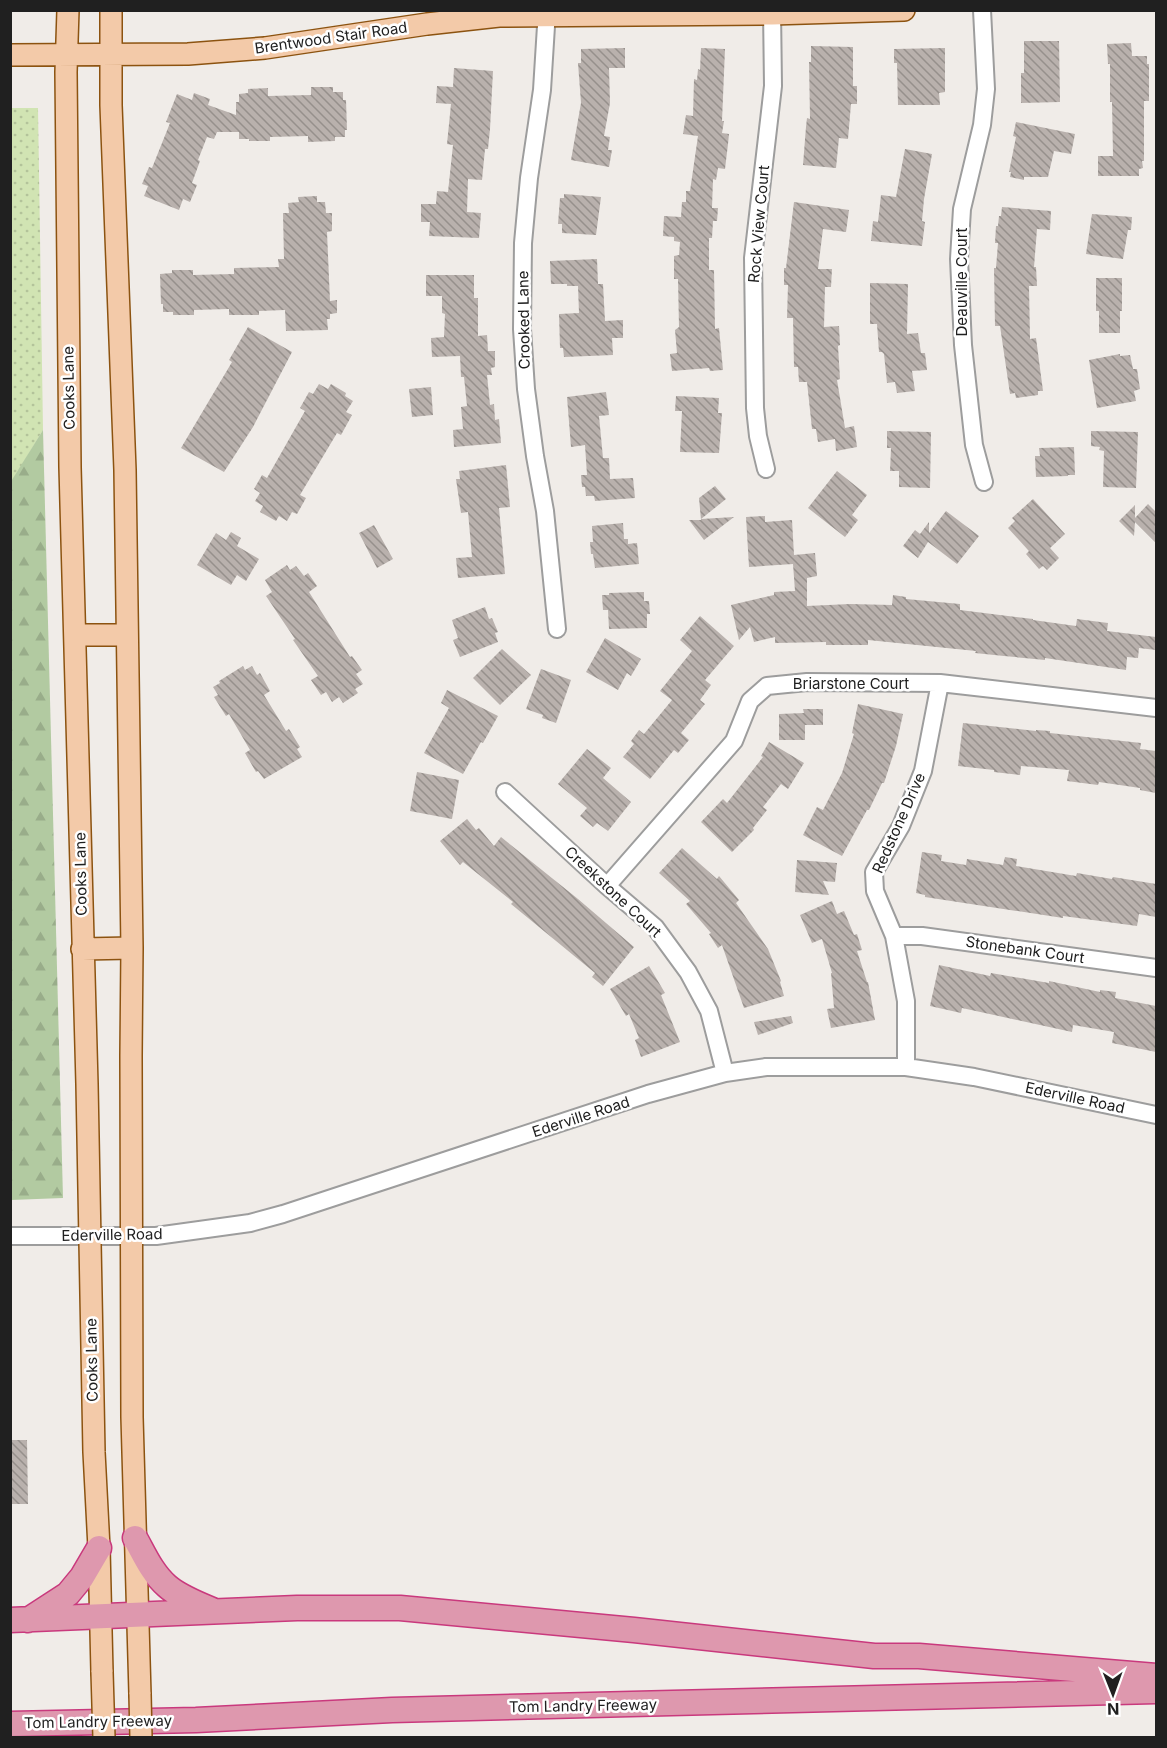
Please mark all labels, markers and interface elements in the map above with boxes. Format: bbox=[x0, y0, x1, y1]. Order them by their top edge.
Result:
street label: Brentwood Stair Road bbox=[253, 17, 409, 58]
street label: Rock View Court bbox=[744, 164, 773, 284]
street label: Deauville Court bbox=[952, 227, 971, 336]
street label: Crooked Lane bbox=[513, 270, 534, 370]
street label: Cooks Lane bbox=[58, 346, 79, 430]
street label: Briarstone Court bbox=[793, 674, 909, 693]
street label: Redstone Drive bbox=[868, 770, 929, 876]
street label: Cooks Lane bbox=[70, 832, 91, 916]
street label: Creekstone Court bbox=[561, 842, 666, 941]
street label: Stonebank Court bbox=[964, 932, 1086, 967]
street label: Ederville Road bbox=[1024, 1078, 1127, 1117]
street label: Ederville Road bbox=[530, 1092, 632, 1141]
street label: Ederville Road bbox=[61, 1224, 163, 1245]
street label: Cooks Lane bbox=[81, 1318, 102, 1402]
north arrow bbox=[1083, 1664, 1143, 1724]
street label: Tom Landry Freeway bbox=[509, 1695, 658, 1716]
text: N bbox=[1107, 1699, 1120, 1719]
street label: Tom Landry Freeway bbox=[24, 1711, 173, 1732]

